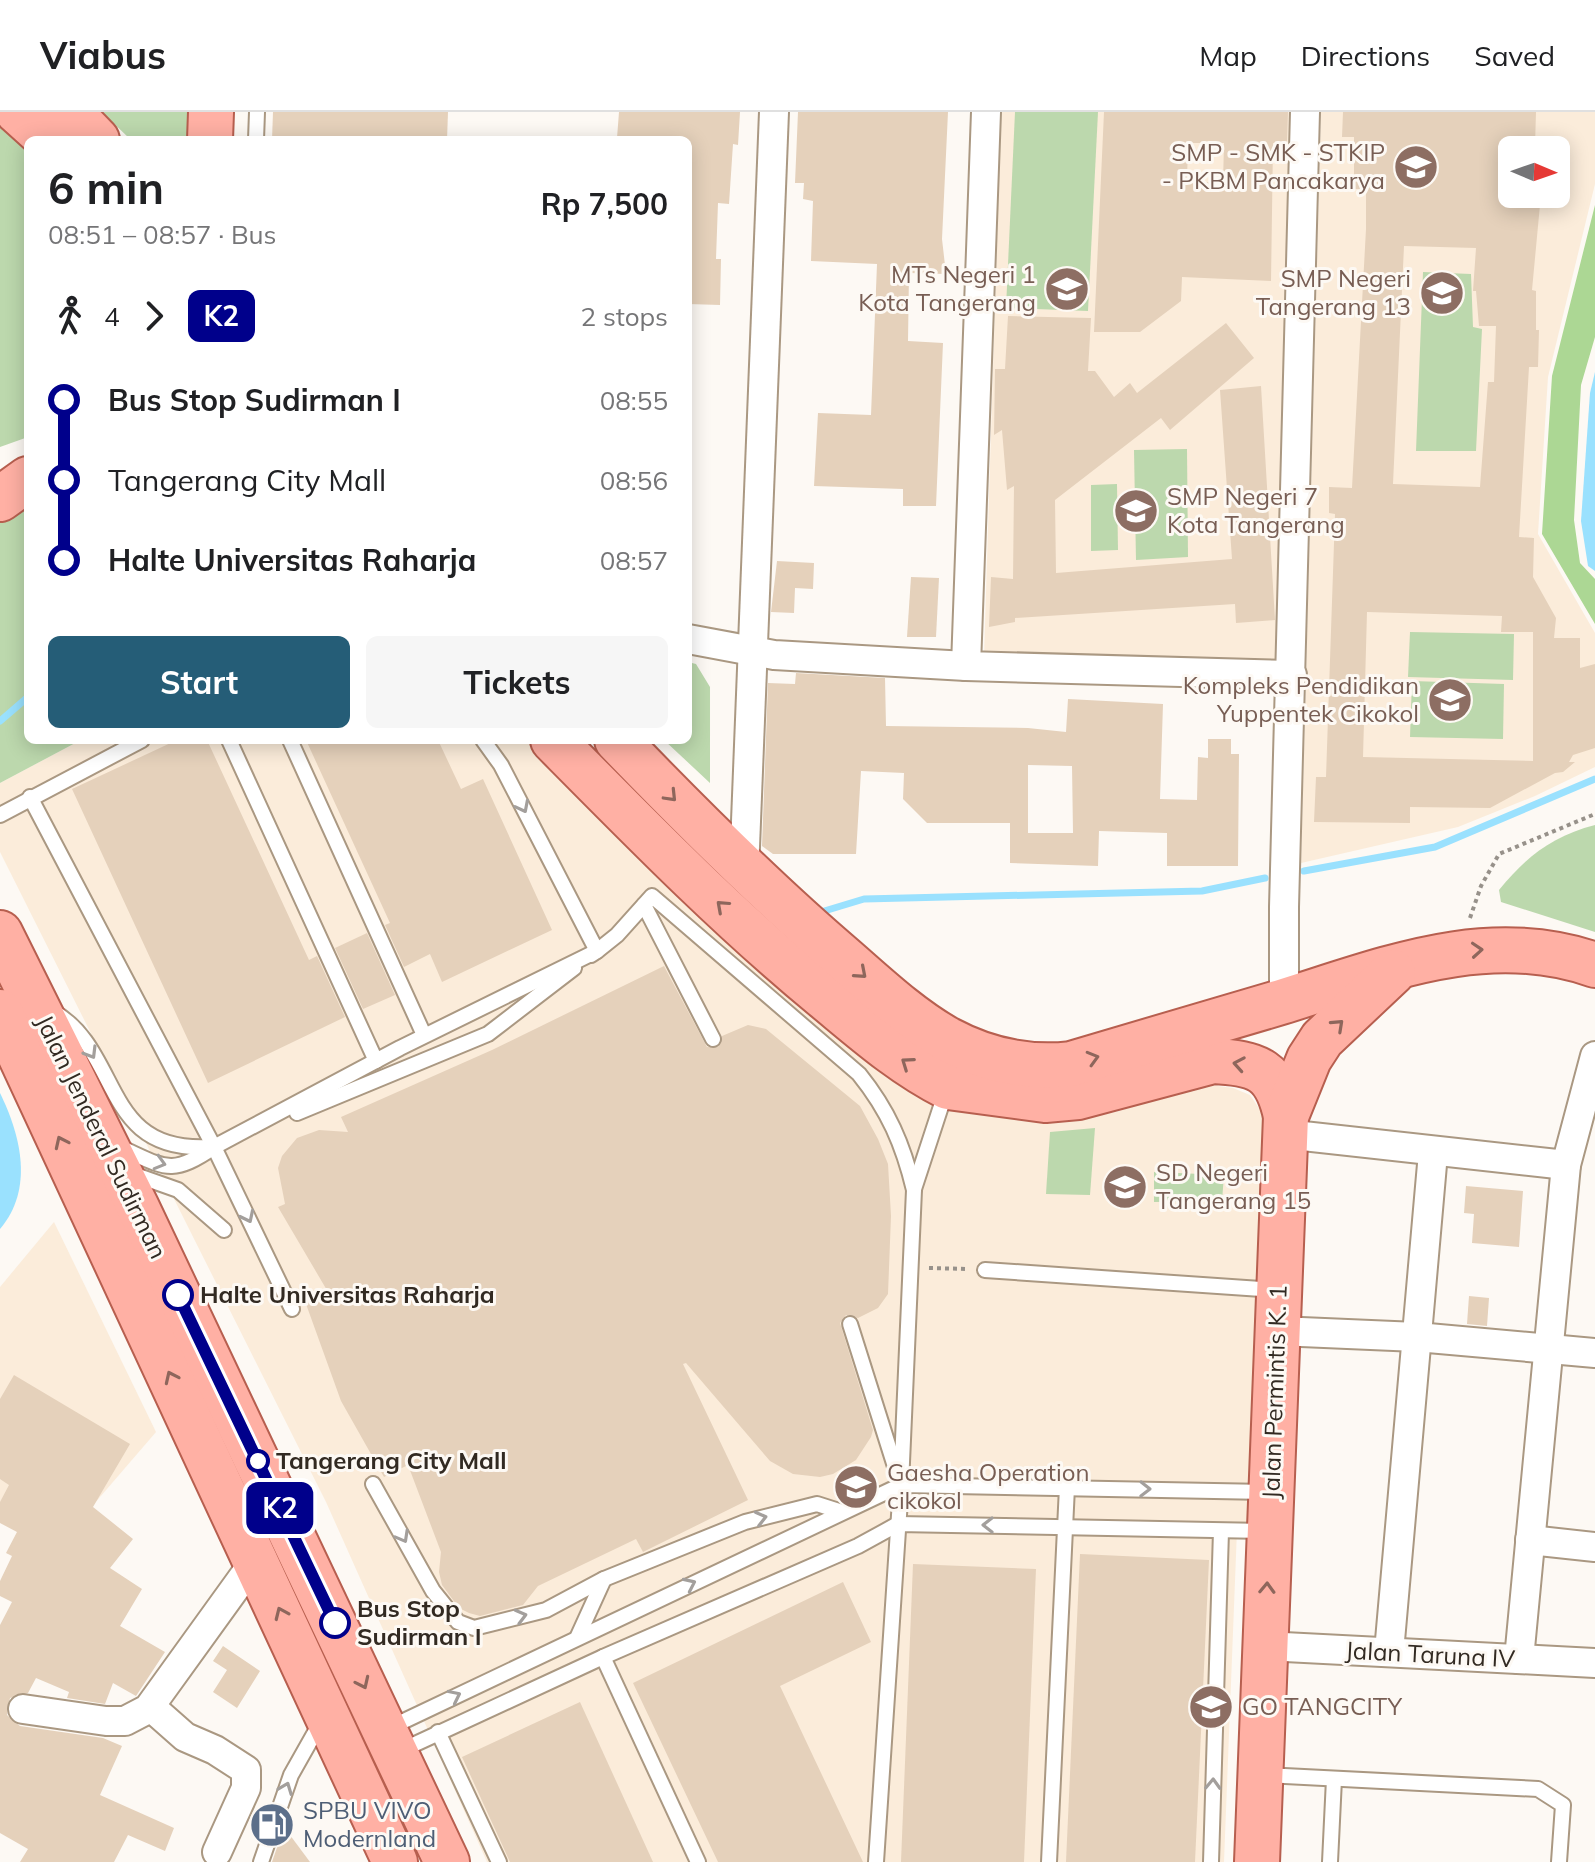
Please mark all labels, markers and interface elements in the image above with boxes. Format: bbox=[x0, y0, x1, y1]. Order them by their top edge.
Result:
text: Viabus bbox=[40, 31, 166, 79]
text: Map bbox=[1199, 38, 1257, 73]
text: Directions bbox=[1301, 38, 1430, 73]
text: Saved bbox=[1474, 38, 1555, 73]
north arrow bbox=[1498, 136, 1570, 208]
map controls bbox=[1498, 136, 1570, 208]
place label: SMP - SMK - STKIP - PKBM Pancakarya bbox=[1162, 137, 1385, 195]
school or university icon: SMP - SMK - STKIP - PKBM Pancakarya bbox=[1392, 143, 1440, 191]
text: 6 min bbox=[48, 160, 164, 215]
text: Rp 7,500 bbox=[541, 185, 668, 223]
text: 08:51 – 08:57 · Bus bbox=[48, 218, 277, 251]
place label: MTs Negeri 1 Kota Tangerang bbox=[858, 259, 1036, 317]
place label: SMP Negeri Tangerang 13 bbox=[1256, 263, 1411, 321]
school or university icon: MTs Negeri 1 Kota Tangerang bbox=[1043, 265, 1091, 313]
school or university icon: SMP Negeri Tangerang 13 bbox=[1418, 269, 1466, 317]
icon: walk bbox=[48, 294, 92, 338]
icon: forward bbox=[132, 294, 176, 338]
text: K2 bbox=[204, 298, 239, 333]
text: 4 bbox=[104, 300, 120, 333]
text: 2 stops bbox=[581, 300, 668, 333]
text: Bus Stop Sudirman I bbox=[108, 381, 401, 419]
text: 08:55 bbox=[600, 384, 668, 417]
text: Tangerang City Mall bbox=[108, 461, 386, 499]
text: 08:56 bbox=[600, 464, 668, 497]
place label: SMP Negeri 7 Kota Tangerang bbox=[1167, 481, 1345, 539]
school or university icon: SMP Negeri 7 Kota Tangerang bbox=[1112, 487, 1160, 535]
text: Halte Universitas Raharja bbox=[108, 541, 476, 579]
text: 08:57 bbox=[600, 544, 668, 577]
button: Start bbox=[48, 636, 350, 728]
button: Tickets bbox=[366, 636, 668, 728]
place label: Kompleks Pendidikan Yuppentek Cikokol bbox=[1183, 670, 1419, 728]
school or university icon: Kompleks Pendidikan Yuppentek Cikokol bbox=[1426, 676, 1474, 724]
one-way arrow bbox=[662, 787, 676, 801]
one-way arrow bbox=[513, 798, 529, 813]
one-way arrow bbox=[717, 901, 732, 915]
one-way arrow bbox=[1471, 942, 1484, 959]
one-way arrow bbox=[852, 963, 866, 978]
street label: Jalan Jenderal Sudirman bbox=[30, 1010, 174, 1263]
one-way arrow bbox=[1328, 1020, 1343, 1034]
one-way arrow bbox=[81, 1044, 96, 1059]
one-way arrow bbox=[1085, 1051, 1099, 1067]
one-way arrow bbox=[1232, 1057, 1245, 1074]
one-way arrow bbox=[902, 1058, 916, 1073]
one-way arrow bbox=[55, 1135, 71, 1150]
one-way arrow bbox=[153, 1153, 166, 1170]
place label: SD Negeri Tangerang 15 bbox=[1156, 1157, 1311, 1215]
school or university icon: SD Negeri Tangerang 15 bbox=[1101, 1163, 1149, 1211]
one-way arrow bbox=[238, 1209, 254, 1224]
place label: Halte Universitas Raharja bbox=[200, 1279, 495, 1309]
marker: Halte Universitas Raharja bbox=[163, 1280, 193, 1310]
street label: Jalan Permintis K. 1 bbox=[1255, 1284, 1293, 1500]
one-way arrow bbox=[165, 1371, 181, 1385]
place label: Tangerang City Mall bbox=[276, 1445, 506, 1475]
marker: Tangerang City Mall bbox=[247, 1450, 269, 1472]
place label: Gaesha Operation cikokol bbox=[887, 1457, 1090, 1515]
school or university icon: Gaesha Operation cikokol bbox=[832, 1463, 880, 1511]
one-way arrow bbox=[1139, 1480, 1152, 1498]
line badge: K2 bbox=[244, 1482, 316, 1534]
text: K2 bbox=[262, 1490, 298, 1525]
one-way arrow bbox=[754, 1511, 768, 1528]
one-way arrow bbox=[981, 1516, 994, 1533]
one-way arrow bbox=[393, 1529, 409, 1543]
one-way arrow bbox=[681, 1578, 696, 1594]
one-way arrow bbox=[1259, 1581, 1276, 1594]
place label: Bus Stop Sudirman I bbox=[357, 1593, 482, 1651]
one-way arrow bbox=[275, 1607, 291, 1621]
marker: Bus Stop Sudirman I bbox=[320, 1608, 350, 1638]
one-way arrow bbox=[514, 1609, 528, 1626]
street label: Jalan Taruna IV bbox=[1344, 1635, 1516, 1673]
one-way arrow bbox=[353, 1675, 369, 1690]
school or university icon: GO TANGCITY bbox=[1187, 1683, 1235, 1731]
one-way arrow bbox=[447, 1690, 462, 1706]
place label: GO TANGCITY bbox=[1242, 1691, 1402, 1721]
one-way arrow bbox=[1205, 1777, 1222, 1790]
one-way arrow bbox=[276, 1782, 293, 1796]
place label: SPBU VIVO Modernland bbox=[303, 1795, 436, 1853]
fuel station icon: SPBU VIVO Modernland bbox=[248, 1801, 296, 1849]

